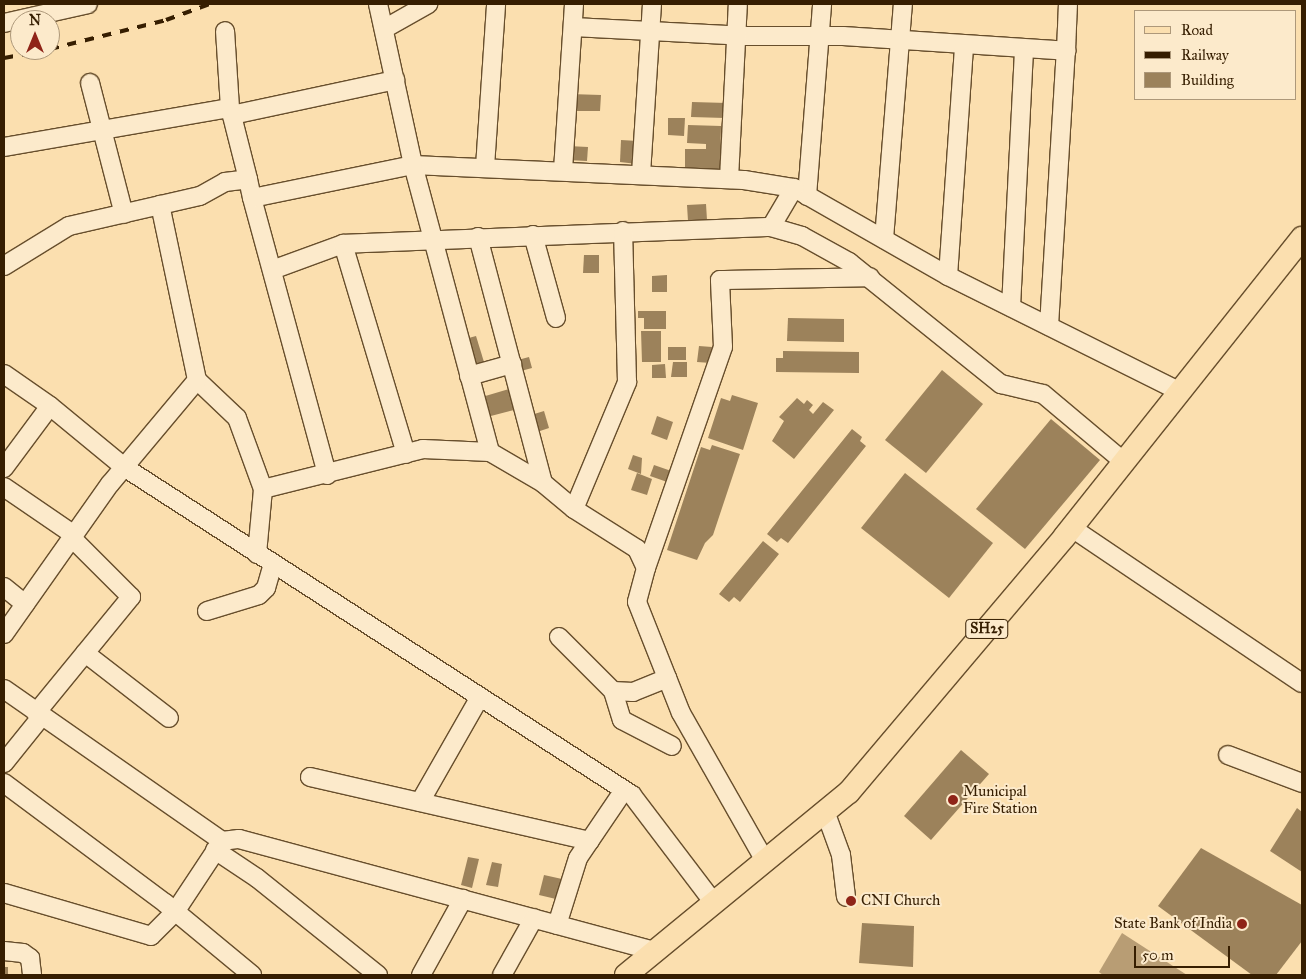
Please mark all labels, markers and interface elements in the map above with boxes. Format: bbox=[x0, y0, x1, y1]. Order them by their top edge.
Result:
north arrow bbox=[10, 10, 60, 60]
legend bbox=[1134, 10, 1296, 100]
text: N bbox=[29, 12, 41, 29]
text: Road bbox=[1181, 21, 1213, 39]
text: Railway bbox=[1181, 46, 1229, 64]
text: Building bbox=[1181, 71, 1234, 89]
road number: SH25 bbox=[964, 618, 1010, 640]
place label: Municipal Fire Station bbox=[963, 782, 1037, 817]
marker: Municipal Fire Station bbox=[947, 794, 959, 806]
place label: CNI Church bbox=[861, 892, 940, 910]
marker: CNI Church bbox=[845, 895, 857, 907]
place label: State Bank of India bbox=[1114, 915, 1232, 933]
marker: State Bank of India bbox=[1236, 918, 1248, 930]
scale bar bbox=[1136, 936, 1232, 968]
text: 50 m bbox=[1142, 946, 1174, 964]

